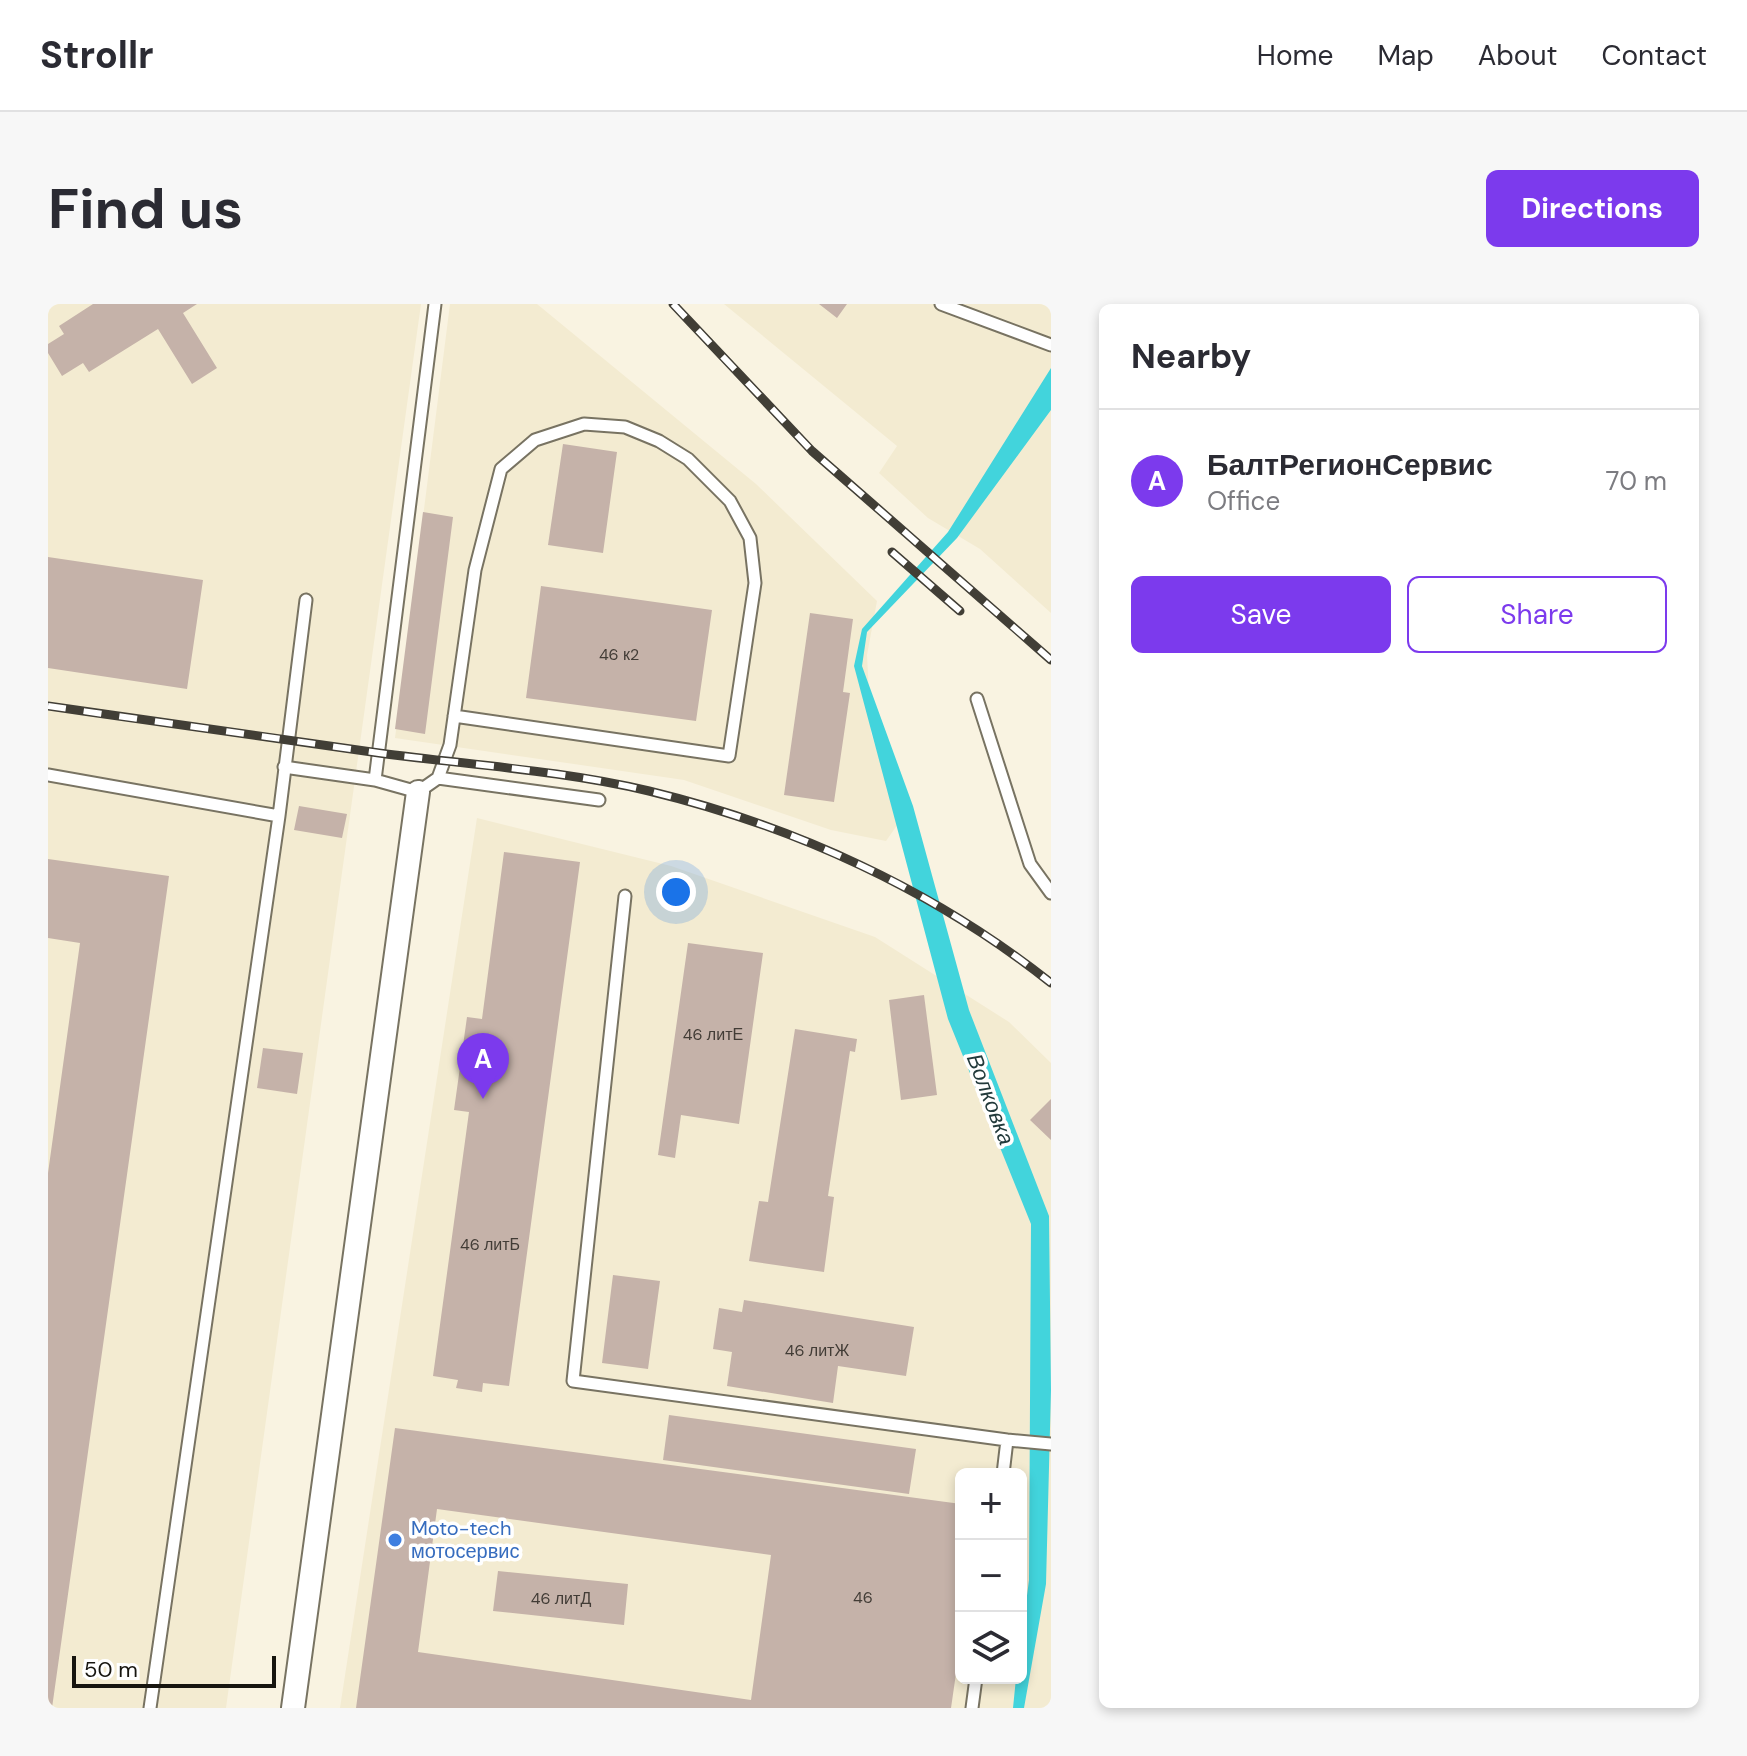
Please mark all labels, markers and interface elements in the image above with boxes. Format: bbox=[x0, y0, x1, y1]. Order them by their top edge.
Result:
text: Strollr bbox=[40, 30, 154, 80]
text: Home bbox=[1257, 37, 1333, 74]
text: Map bbox=[1377, 37, 1434, 74]
text: About bbox=[1478, 37, 1557, 74]
text: Contact bbox=[1601, 37, 1707, 74]
button: Directions bbox=[1486, 170, 1699, 247]
text: Find us bbox=[48, 172, 243, 245]
text: Nearby bbox=[1131, 334, 1251, 379]
text: БалтРегионСервис bbox=[1207, 445, 1493, 484]
text: A bbox=[1148, 464, 1166, 498]
text: 70 m bbox=[1606, 464, 1667, 498]
text: Office bbox=[1207, 484, 1280, 518]
button: Save bbox=[1131, 576, 1391, 653]
button: Share bbox=[1407, 576, 1667, 653]
house number: 46 к2 bbox=[599, 644, 639, 665]
your location bbox=[656, 872, 696, 912]
house number: 46 литЕ bbox=[683, 1024, 743, 1045]
pin: A bbox=[457, 1033, 509, 1099]
water label: Волковка bbox=[960, 1049, 1021, 1149]
house number: 46 литБ bbox=[460, 1234, 520, 1255]
house number: 46 литЖ bbox=[785, 1340, 849, 1361]
map controls bbox=[955, 1468, 1027, 1684]
button: + bbox=[955, 1468, 1027, 1540]
place label: Moto-tech мотосервис bbox=[411, 1515, 520, 1564]
marker: Moto-tech мотосервис bbox=[386, 1531, 404, 1549]
button: − bbox=[955, 1540, 1027, 1612]
house number: 46 bbox=[853, 1587, 873, 1608]
house number: 46 литД bbox=[531, 1588, 591, 1609]
button: layers bbox=[955, 1612, 1027, 1684]
scale bar bbox=[72, 1652, 276, 1688]
text: 50 m bbox=[84, 1655, 138, 1684]

